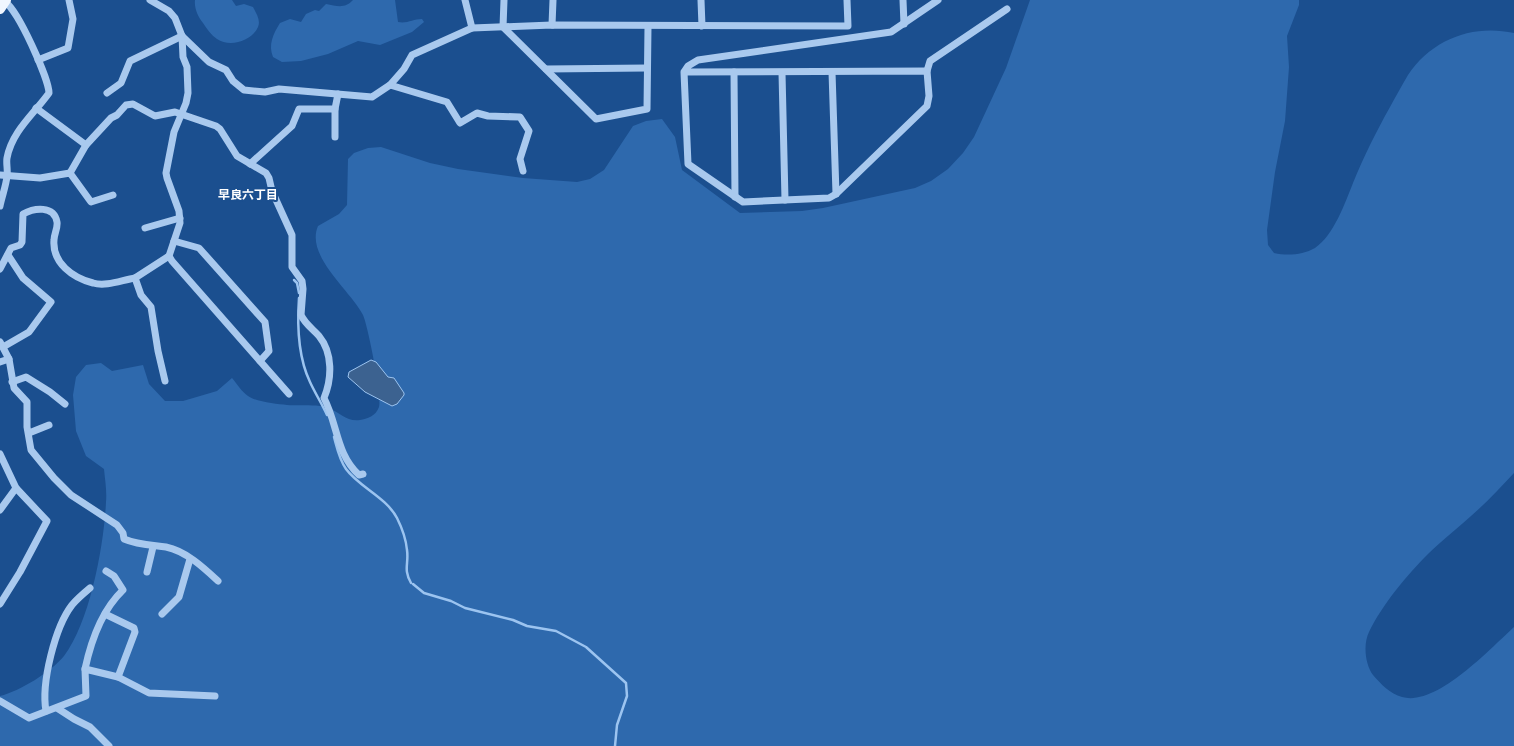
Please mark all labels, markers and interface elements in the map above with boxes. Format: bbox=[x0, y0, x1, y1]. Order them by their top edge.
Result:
district label: 早良六丁目 bbox=[218, 187, 278, 202]

